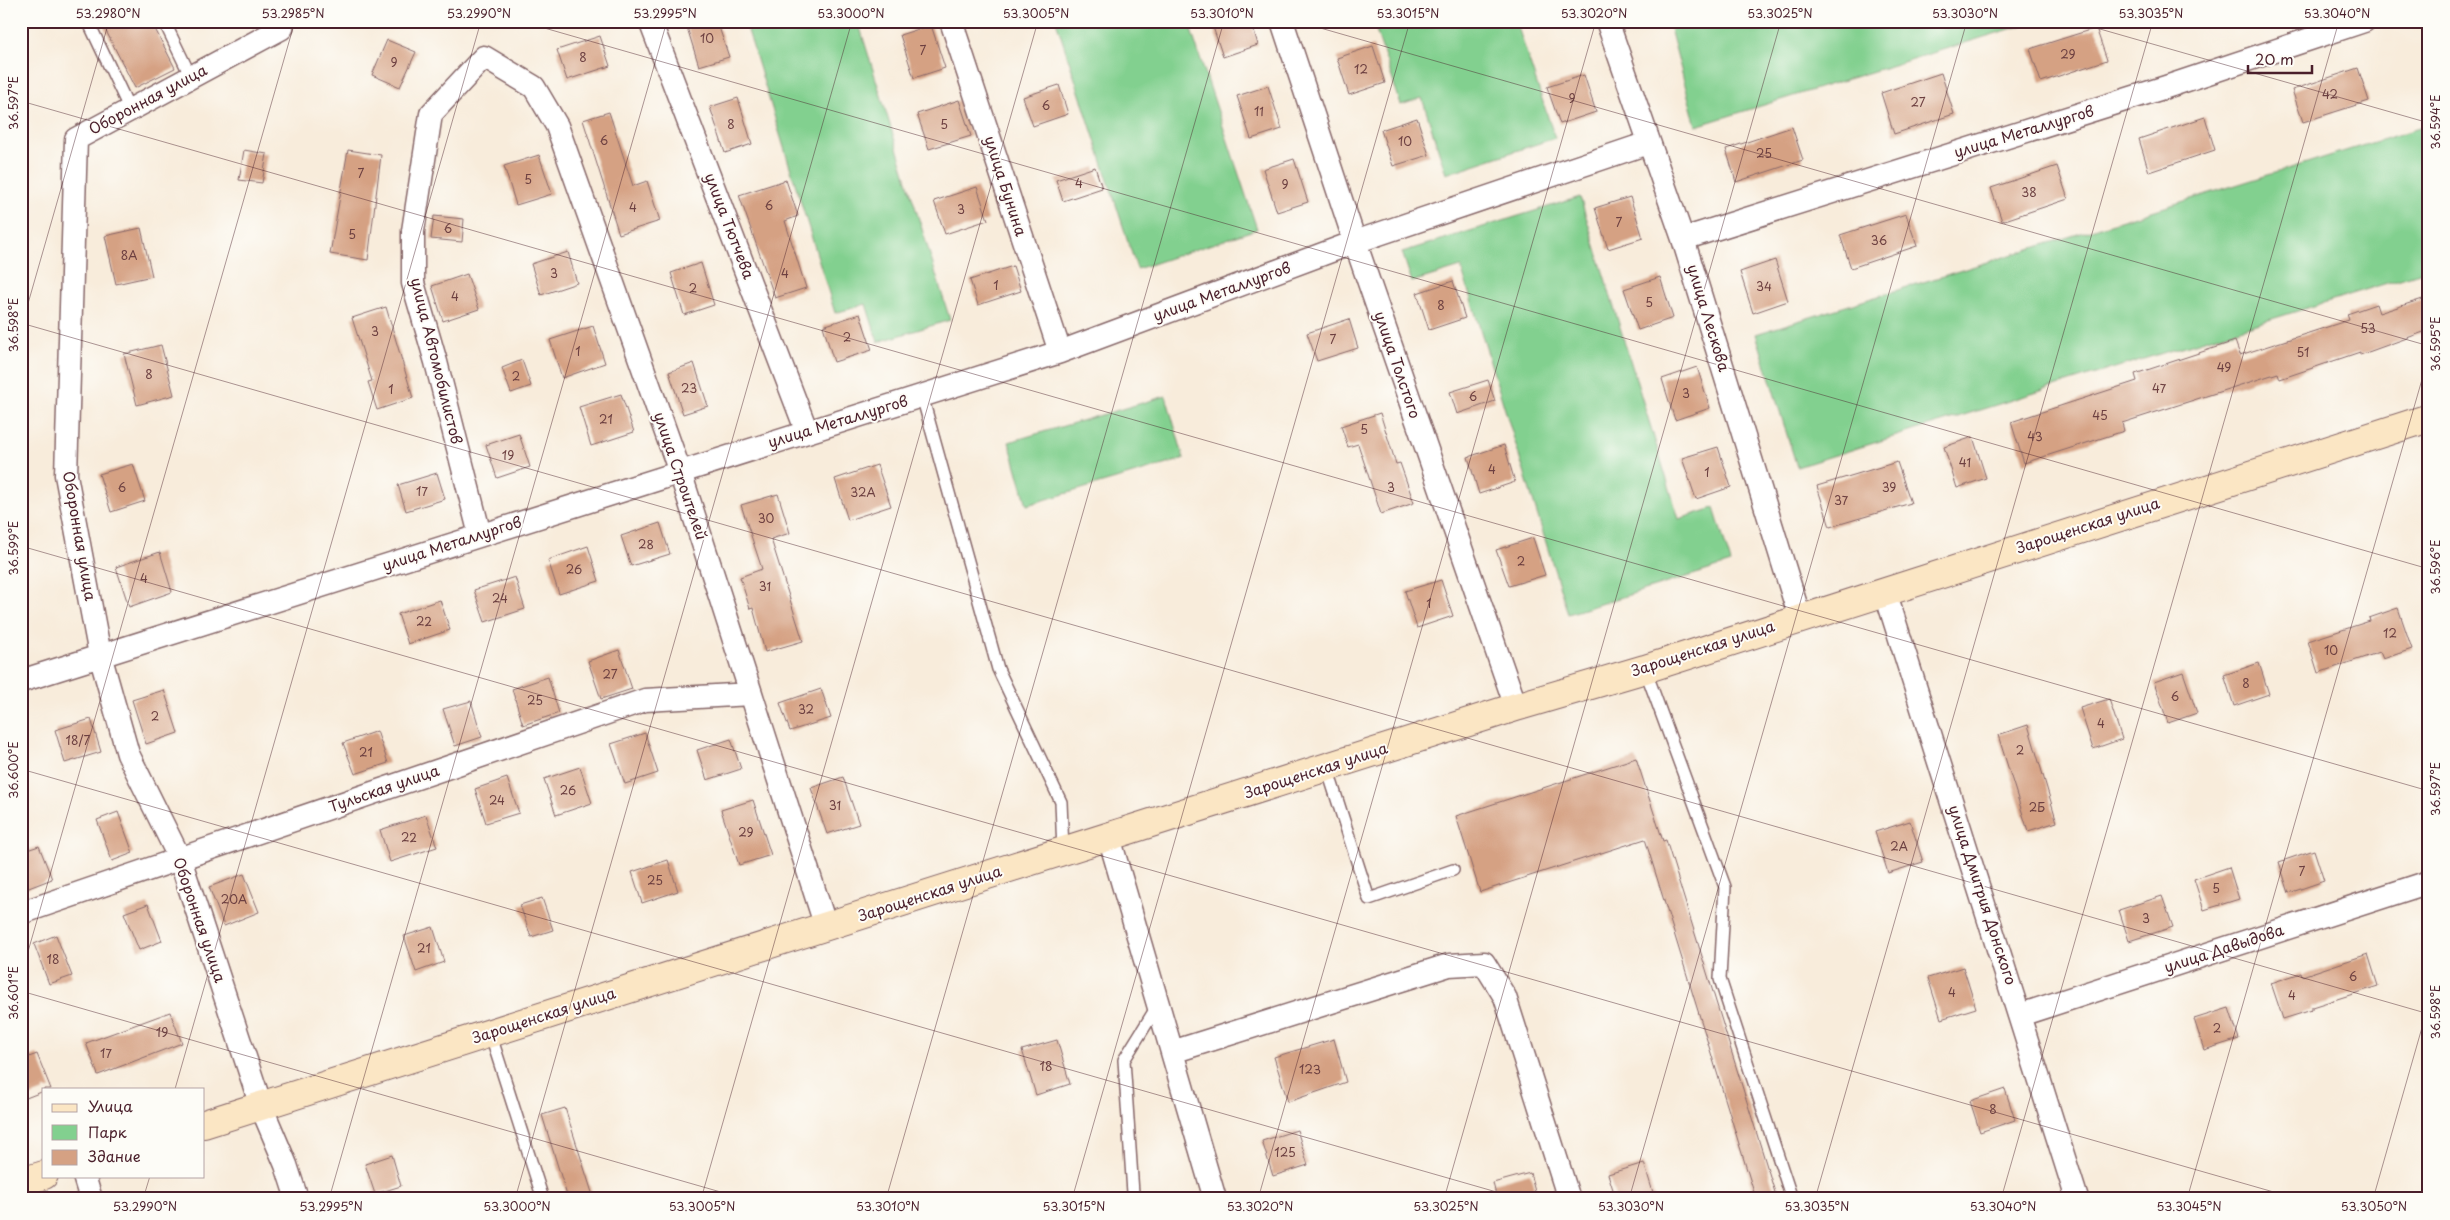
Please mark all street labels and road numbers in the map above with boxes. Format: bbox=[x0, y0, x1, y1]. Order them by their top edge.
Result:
street label: Оборонная улица bbox=[84, 57, 211, 140]
street label: улица Металлургов bbox=[1951, 98, 2097, 163]
street label: улица Бунина bbox=[979, 132, 1034, 239]
street label: улица Тютчева bbox=[700, 169, 761, 283]
street label: улица Металлургов bbox=[1149, 255, 1294, 326]
street label: улица Лескова bbox=[1682, 261, 1737, 375]
street label: улица Автомобилистов bbox=[406, 275, 469, 447]
street label: улица Толстого bbox=[1369, 308, 1428, 421]
street label: улица Металлургов bbox=[765, 388, 911, 453]
street label: улица Строителей bbox=[649, 408, 714, 543]
street label: Оборонная улица bbox=[58, 469, 103, 603]
street label: Зарощенская улица bbox=[2013, 490, 2163, 559]
street label: улица Металлургов bbox=[379, 509, 525, 576]
street label: Зарощенская улица bbox=[1628, 613, 1778, 682]
street label: Зарощенская улица bbox=[1241, 735, 1391, 804]
street label: Тульская улица bbox=[325, 758, 443, 817]
street label: улица Дмитрия Донского bbox=[1943, 802, 2023, 987]
street label: Оборонная улица bbox=[168, 854, 233, 986]
street label: Зарощенская улица bbox=[855, 858, 1005, 927]
street label: улица Давыдова bbox=[2161, 917, 2287, 978]
street label: Зарощенская улица bbox=[469, 980, 619, 1049]

